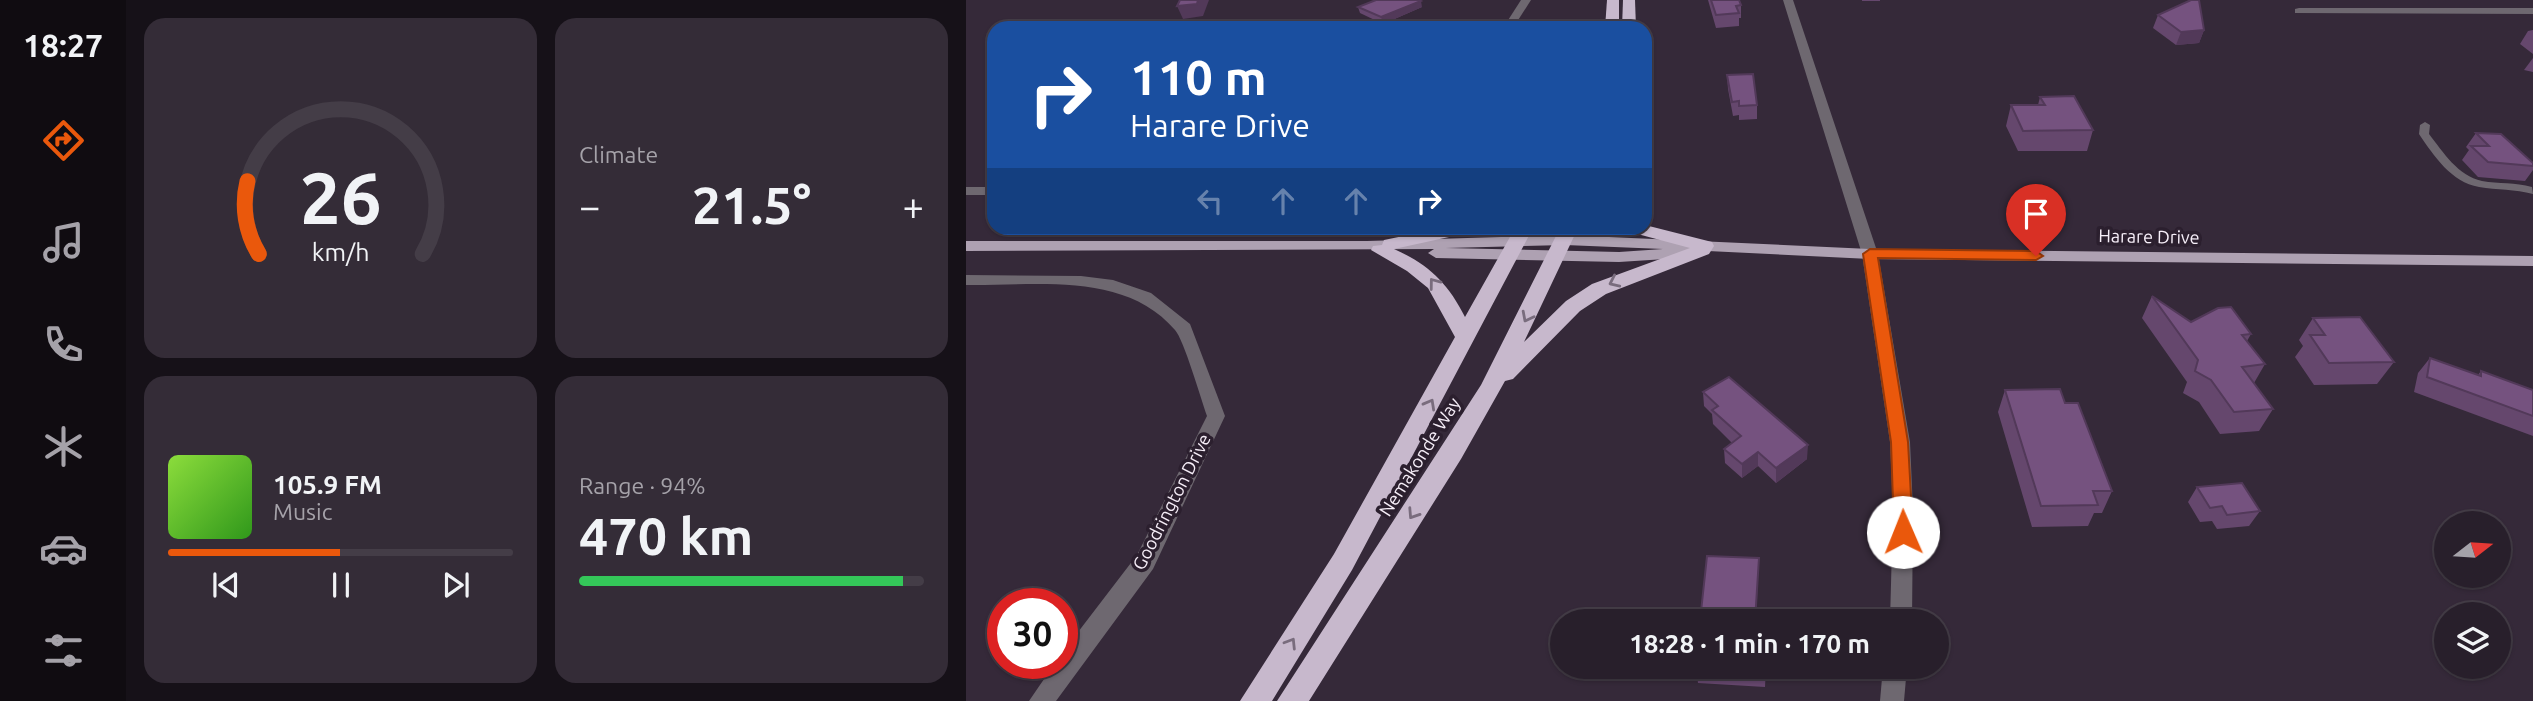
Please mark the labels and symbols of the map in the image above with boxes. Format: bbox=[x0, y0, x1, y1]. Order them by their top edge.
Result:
pin bbox=[2006, 184, 2066, 256]
street label: Harare Drive bbox=[2098, 225, 2200, 247]
one-way arrow bbox=[1609, 274, 1622, 288]
one-way arrow bbox=[1430, 279, 1442, 291]
one-way arrow bbox=[1522, 310, 1535, 322]
street label: Nemakonde Way bbox=[1375, 393, 1464, 519]
one-way arrow bbox=[1422, 399, 1435, 411]
street label: Goodrington Drive bbox=[1128, 430, 1214, 573]
position arrow bbox=[1866, 495, 1940, 569]
one-way arrow bbox=[1409, 506, 1422, 519]
north arrow bbox=[2434, 511, 2511, 588]
speed limit sign: 30 bbox=[987, 588, 1078, 679]
one-way arrow bbox=[1283, 638, 1296, 651]

